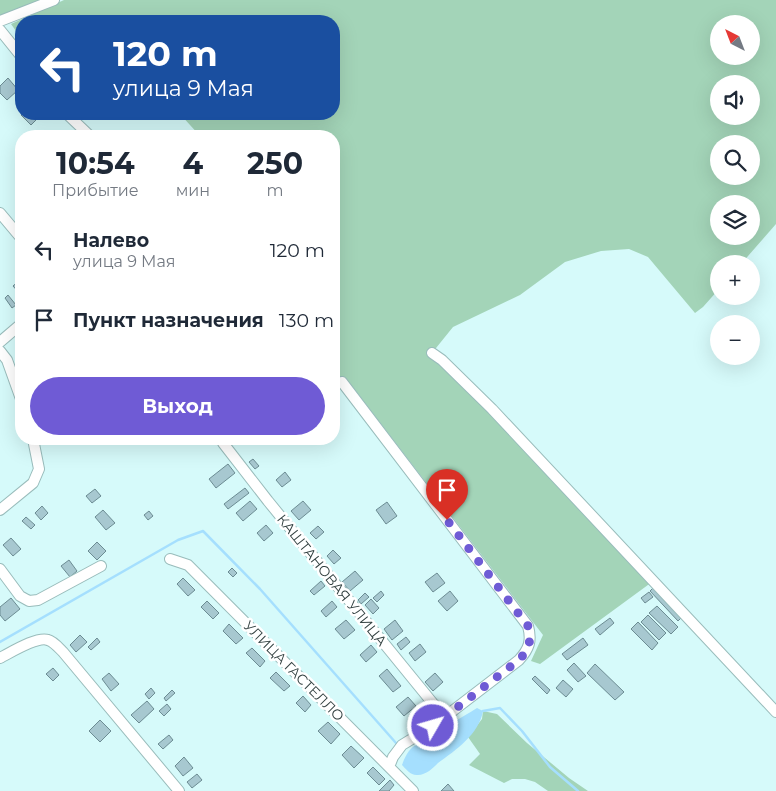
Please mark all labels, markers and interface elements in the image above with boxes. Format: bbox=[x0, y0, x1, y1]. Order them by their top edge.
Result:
north arrow bbox=[710, 15, 760, 65]
map controls bbox=[710, 15, 760, 365]
text: 120 m bbox=[113, 32, 218, 75]
icon: left bbox=[30, 35, 95, 100]
text: улица 9 Мая bbox=[113, 75, 254, 102]
button: sound bbox=[710, 75, 760, 125]
button: search bbox=[710, 135, 760, 185]
text: 10:54 bbox=[56, 145, 135, 182]
text: 4 bbox=[183, 145, 203, 182]
text: 250 bbox=[247, 145, 303, 182]
text: Прибытие bbox=[52, 181, 139, 200]
text: мин bbox=[176, 181, 210, 200]
text: m bbox=[267, 181, 284, 200]
button: layers bbox=[710, 195, 760, 245]
text: Налево bbox=[73, 229, 149, 252]
icon: left bbox=[30, 236, 58, 264]
text: 120 m bbox=[270, 239, 325, 262]
text: улица 9 Мая bbox=[73, 252, 176, 271]
button: + bbox=[710, 255, 760, 305]
icon: arrive bbox=[30, 306, 58, 334]
text: Пункт назначения bbox=[73, 309, 264, 332]
text: 130 m bbox=[279, 309, 334, 332]
button: − bbox=[710, 315, 760, 365]
button: Выход bbox=[30, 377, 325, 435]
pin bbox=[426, 469, 468, 520]
icon: arrive bbox=[433, 476, 461, 504]
street label: КАШТАНОВАЯ УЛИЦА bbox=[273, 510, 391, 650]
street label: УЛИЦА ГАСТЕЛЛО bbox=[240, 617, 348, 725]
position arrow bbox=[406, 699, 458, 751]

